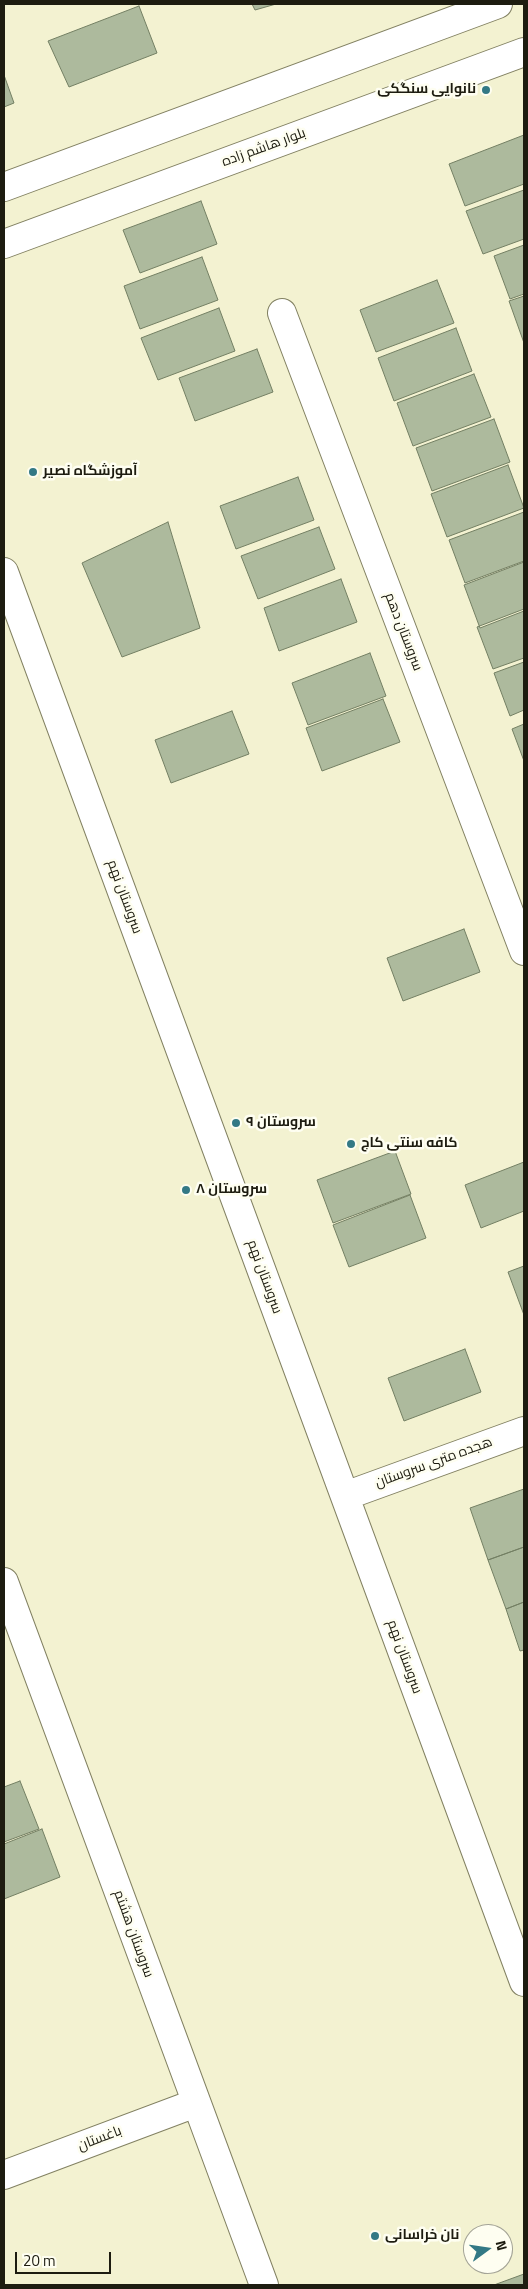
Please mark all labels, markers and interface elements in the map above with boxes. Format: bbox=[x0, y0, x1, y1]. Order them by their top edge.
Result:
place label: نانوایی سنگکی bbox=[377, 82, 476, 98]
marker: نانوایی سنگکی bbox=[480, 84, 492, 96]
street label: بلوار هاشم زاده bbox=[220, 125, 308, 171]
place label: آموزشگاه نصیر bbox=[43, 464, 137, 480]
marker: آموزشگاه نصیر bbox=[27, 466, 39, 478]
street label: سروستان دهم bbox=[380, 590, 426, 674]
street label: سروستان نهم bbox=[103, 858, 145, 936]
place label: سروستان ٩ bbox=[246, 1115, 316, 1131]
marker: سروستان ٩ bbox=[230, 1117, 242, 1129]
place label: کافه سنتی کاج bbox=[361, 1136, 458, 1152]
marker: کافه سنتی کاج bbox=[345, 1138, 357, 1150]
place label: سروستان ٨ bbox=[196, 1182, 267, 1198]
marker: سروستان ٨ bbox=[180, 1184, 192, 1196]
street label: سروستان نهم bbox=[243, 1238, 285, 1316]
street label: هجده متری سروستان bbox=[373, 1434, 495, 1492]
street label: سروستان نهم bbox=[383, 1618, 425, 1696]
street label: سروستان هشتم bbox=[109, 1888, 157, 1980]
street label: باغستان bbox=[76, 2123, 124, 2155]
north arrow bbox=[463, 2224, 513, 2274]
place label: نان خراسانی bbox=[385, 2228, 459, 2244]
marker: نان خراسانی bbox=[369, 2230, 381, 2242]
text: N bbox=[491, 2238, 513, 2253]
scale bar bbox=[18, 2242, 114, 2274]
text: 20 m bbox=[23, 2249, 56, 2272]

